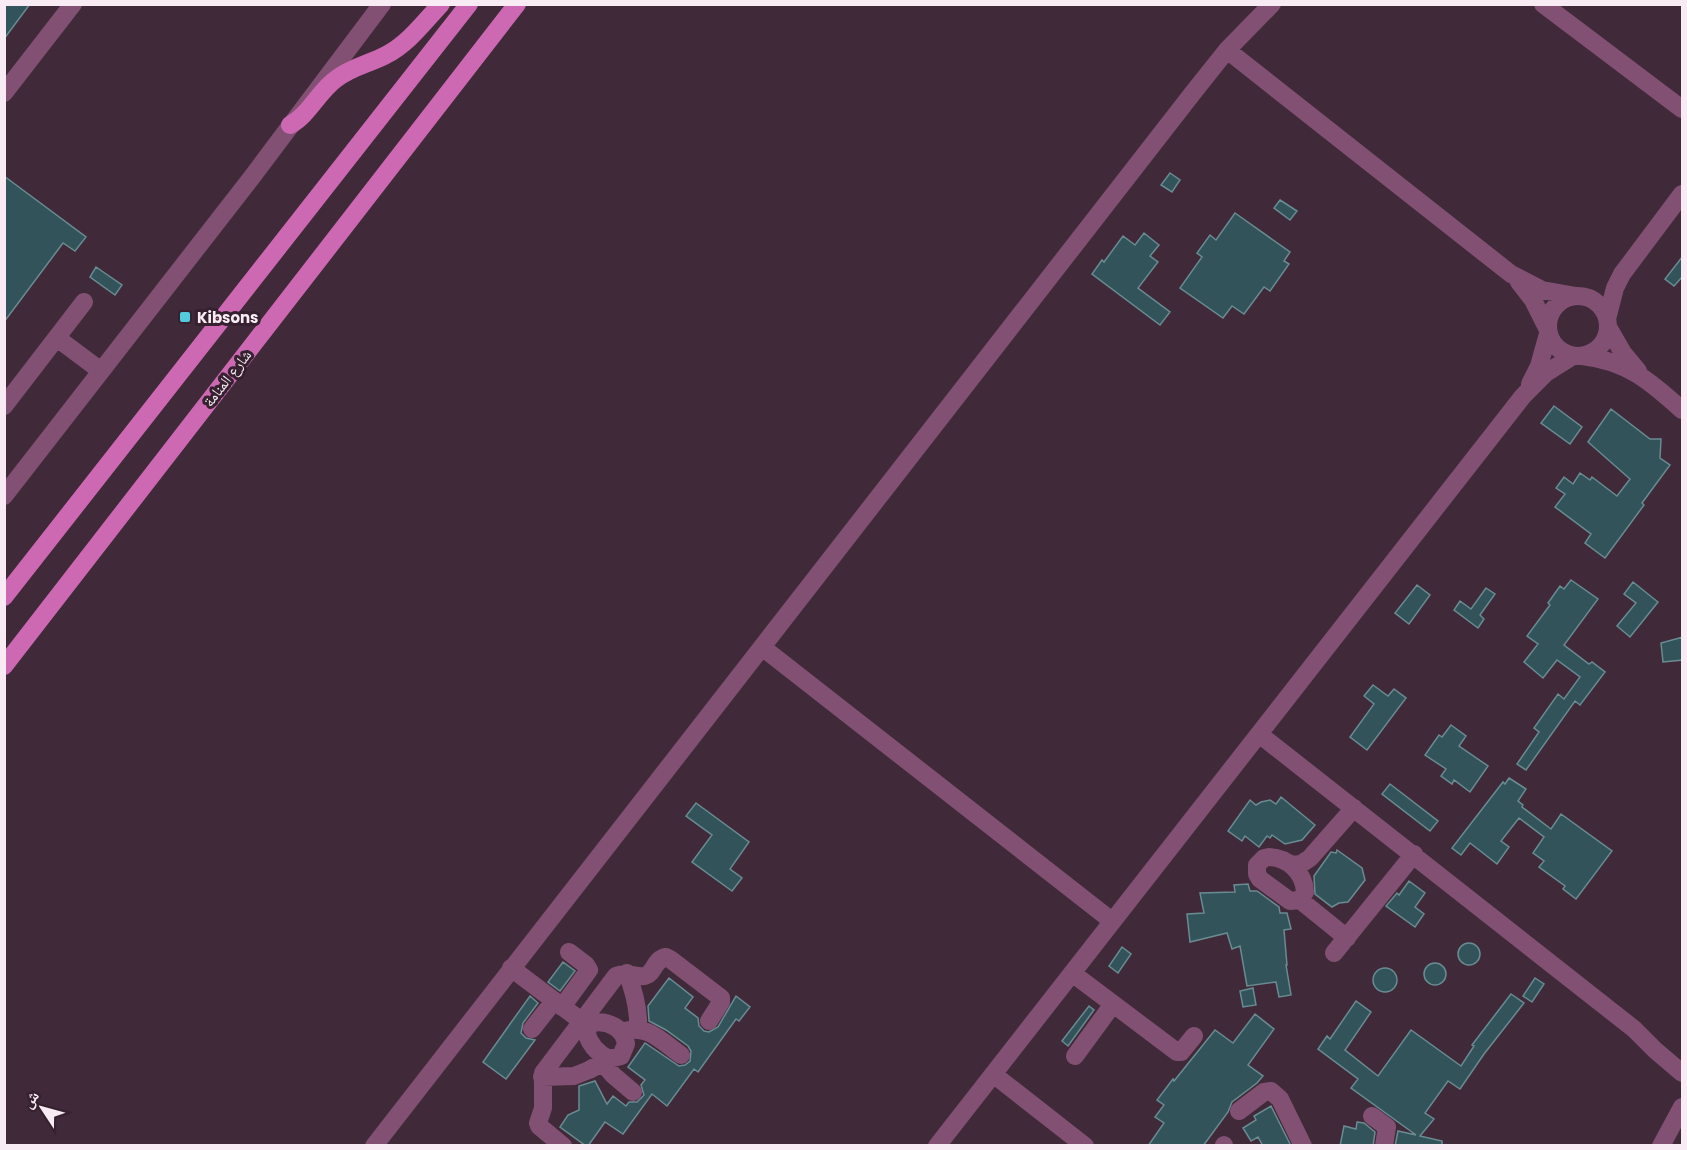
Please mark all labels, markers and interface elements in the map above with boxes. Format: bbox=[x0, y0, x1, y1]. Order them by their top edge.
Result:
place label: Kibsons bbox=[197, 307, 258, 328]
marker: Kibsons bbox=[178, 310, 192, 324]
street label: شارع المنامة bbox=[198, 345, 256, 411]
north arrow bbox=[12, 1078, 72, 1138]
text: ش bbox=[16, 1086, 45, 1113]

